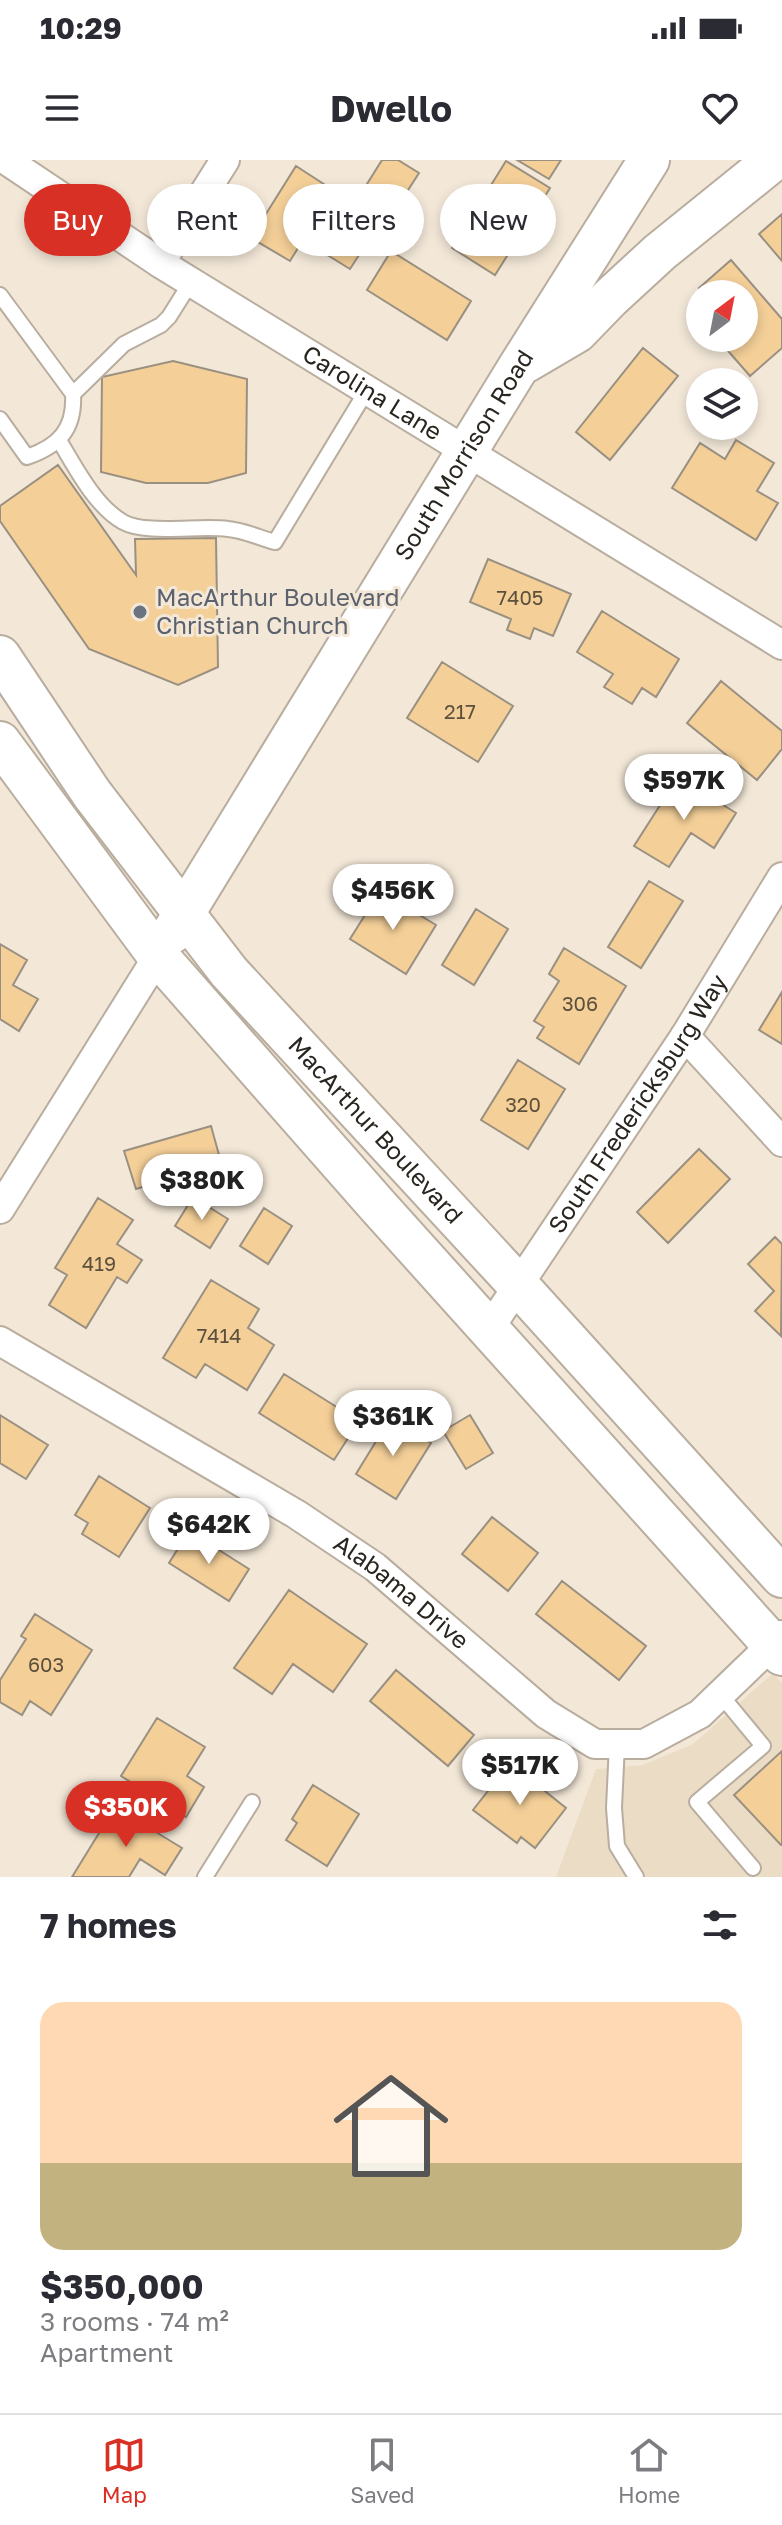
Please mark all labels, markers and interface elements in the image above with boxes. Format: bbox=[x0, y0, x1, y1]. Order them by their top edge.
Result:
text: 10:29 bbox=[40, 10, 122, 46]
icon: menu bbox=[40, 86, 84, 130]
icon: heart bbox=[698, 86, 742, 130]
text: Dwello bbox=[330, 87, 452, 130]
chip: Buy bbox=[24, 184, 131, 256]
chip: Rent bbox=[147, 184, 267, 256]
chip: Filters bbox=[283, 184, 424, 256]
chip: New bbox=[440, 184, 556, 256]
north arrow bbox=[686, 280, 758, 352]
map controls bbox=[686, 280, 758, 440]
street label: Carolina Lane bbox=[298, 338, 448, 446]
street label: South Morrison Road bbox=[388, 344, 539, 565]
button: layers bbox=[686, 368, 758, 440]
place label: MacArthur Boulevard Christian Church bbox=[156, 582, 399, 639]
house number: 7405 bbox=[497, 585, 543, 609]
marker: MacArthur Boulevard Christian Church bbox=[131, 603, 149, 621]
house number: 217 bbox=[444, 699, 476, 723]
pin: $597K bbox=[628, 754, 740, 822]
text: $597K bbox=[643, 764, 725, 795]
pin: $456K bbox=[337, 864, 449, 932]
text: $456K bbox=[351, 874, 435, 905]
street label: South Fredericksburg Way bbox=[541, 968, 732, 1238]
house number: 306 bbox=[562, 991, 598, 1015]
street label: MacArthur Boulevard bbox=[283, 1030, 470, 1229]
house number: 320 bbox=[505, 1092, 541, 1116]
pin: $380K bbox=[146, 1154, 258, 1222]
text: $380K bbox=[159, 1164, 245, 1195]
house number: 419 bbox=[82, 1251, 116, 1275]
house number: 7414 bbox=[197, 1323, 241, 1347]
pin: $361K bbox=[337, 1390, 449, 1458]
text: $361K bbox=[352, 1400, 434, 1431]
pin: $642K bbox=[153, 1498, 265, 1566]
text: $642K bbox=[167, 1508, 251, 1539]
street label: Alabama Drive bbox=[329, 1528, 476, 1654]
house number: 603 bbox=[28, 1652, 64, 1676]
pin: $517K bbox=[464, 1739, 576, 1807]
text: $517K bbox=[480, 1749, 560, 1780]
pin: $350K bbox=[70, 1781, 182, 1849]
text: $350K bbox=[84, 1791, 168, 1822]
icon: filters bbox=[698, 1903, 742, 1947]
text: 7 homes bbox=[40, 1905, 177, 1945]
icon: home bbox=[319, 2054, 463, 2198]
text: $350,000 bbox=[40, 2266, 204, 2306]
text: 3 rooms · 74 m² bbox=[40, 2306, 229, 2337]
text: Apartment bbox=[40, 2337, 173, 2368]
tab: Map bbox=[102, 2433, 147, 2508]
tab: Saved bbox=[350, 2433, 414, 2508]
tab: Home bbox=[618, 2433, 680, 2508]

